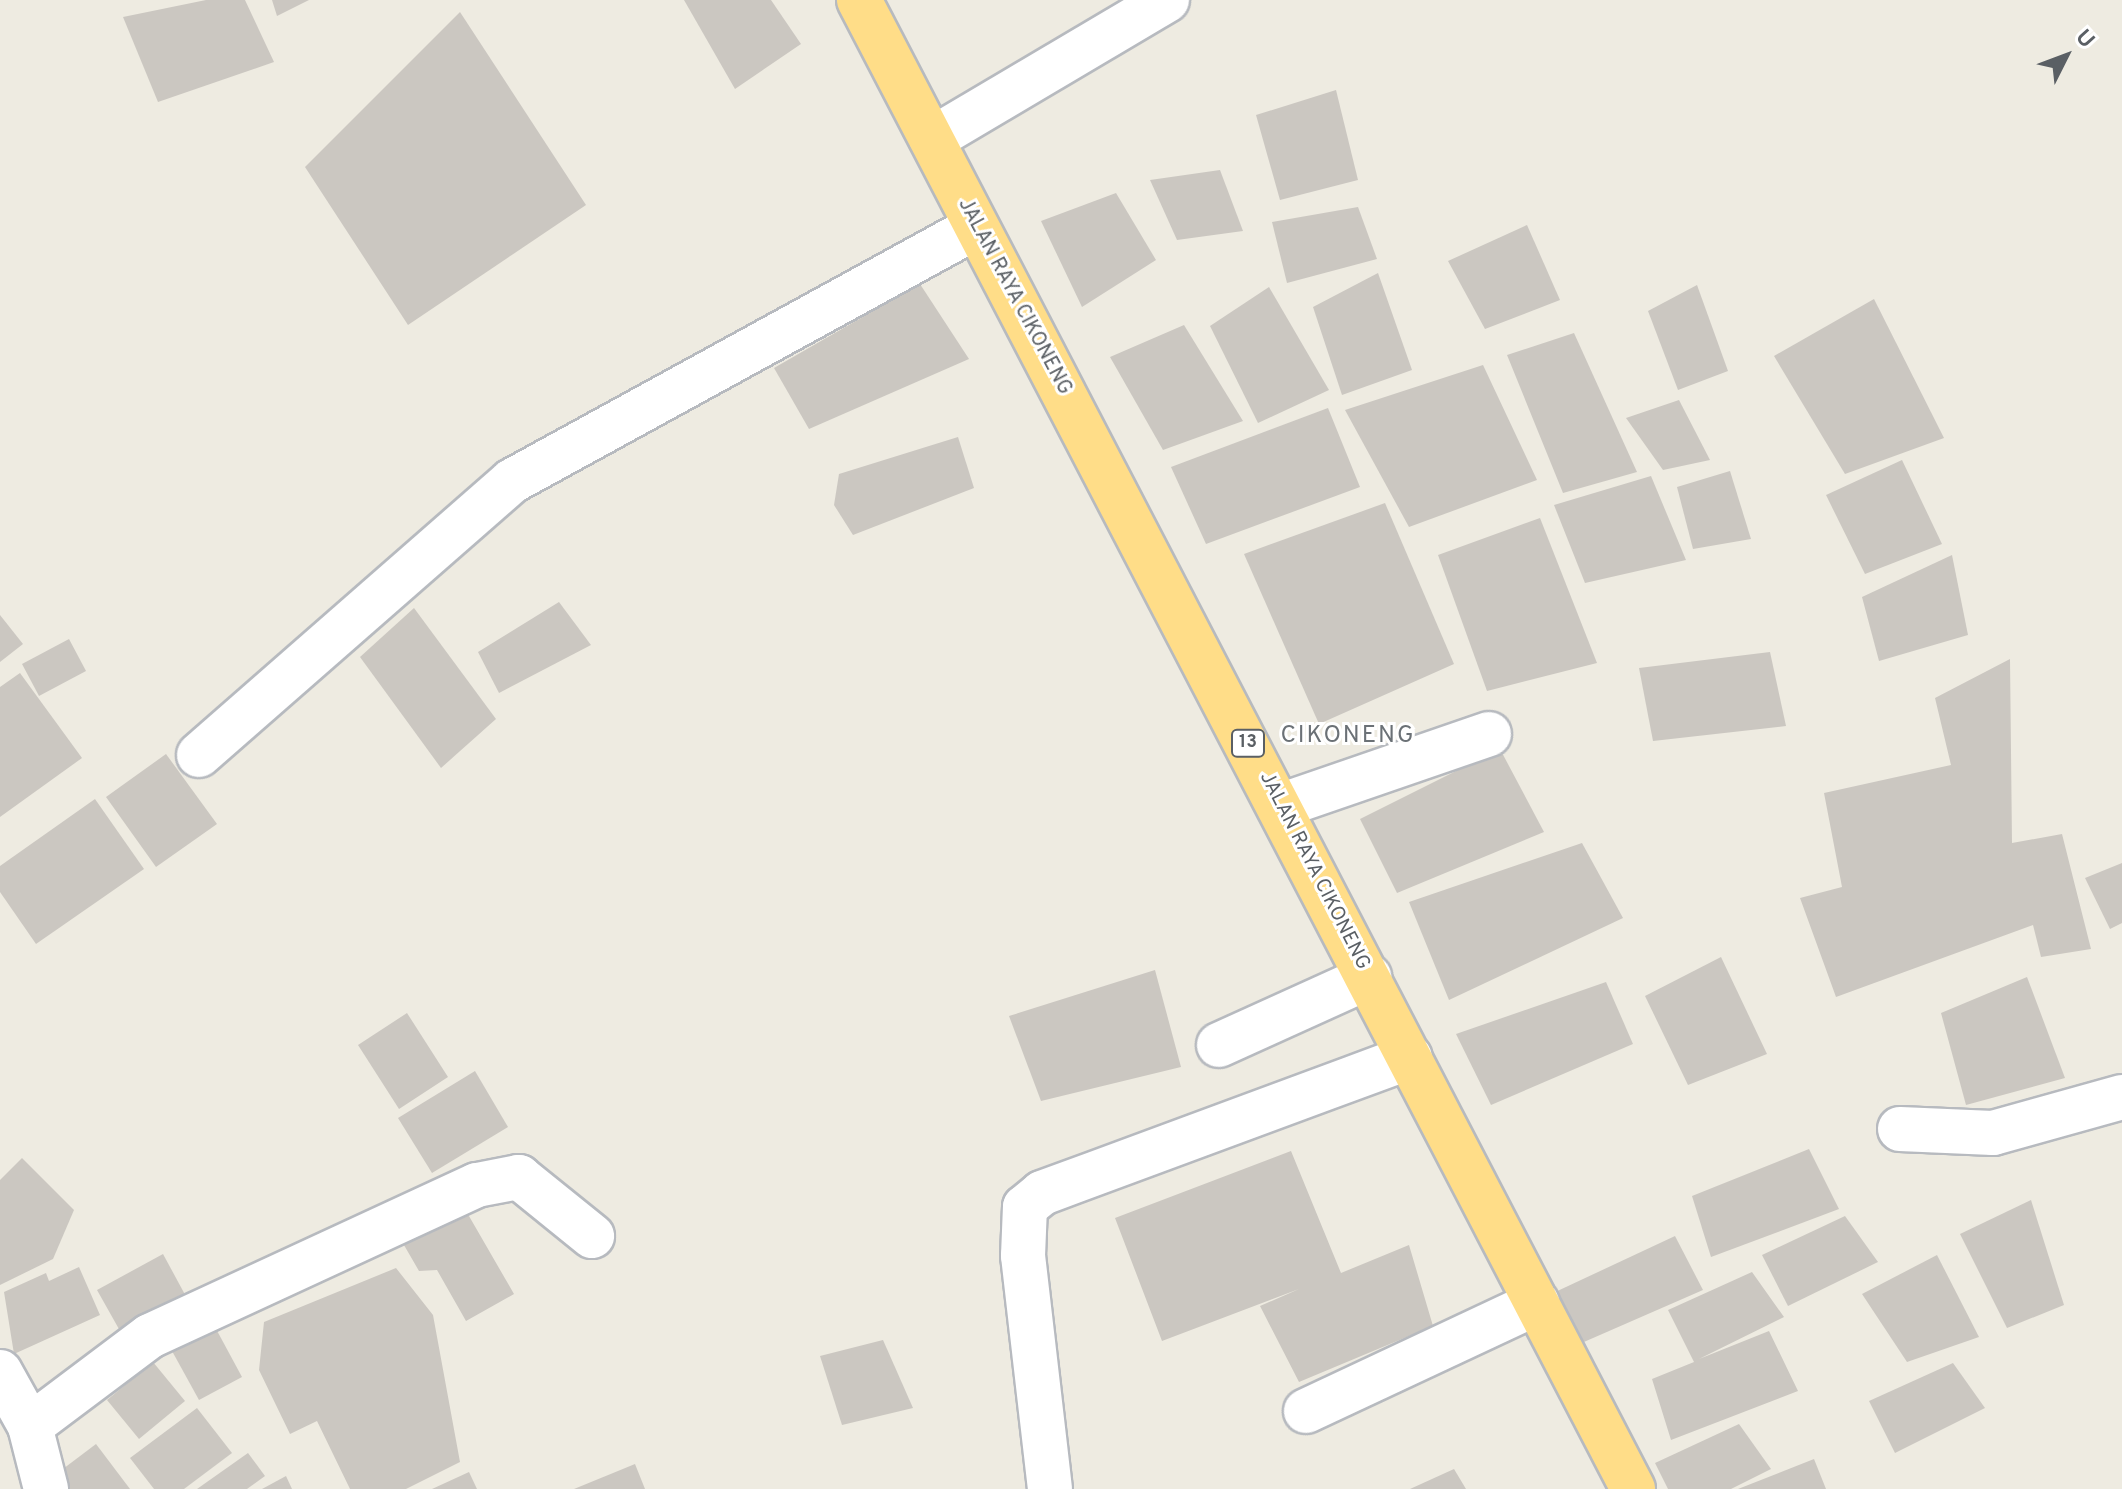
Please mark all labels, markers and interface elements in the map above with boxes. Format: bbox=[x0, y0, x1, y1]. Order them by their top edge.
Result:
north arrow bbox=[2026, 16, 2106, 96]
text: U bbox=[2069, 25, 2099, 54]
street label: JALAN RAYA CIKONENG bbox=[952, 194, 1076, 400]
district label: CIKONENG bbox=[1281, 723, 1415, 751]
road number: 13 bbox=[1230, 729, 1266, 757]
street label: JALAN RAYA CIKONENG bbox=[1253, 768, 1375, 974]

